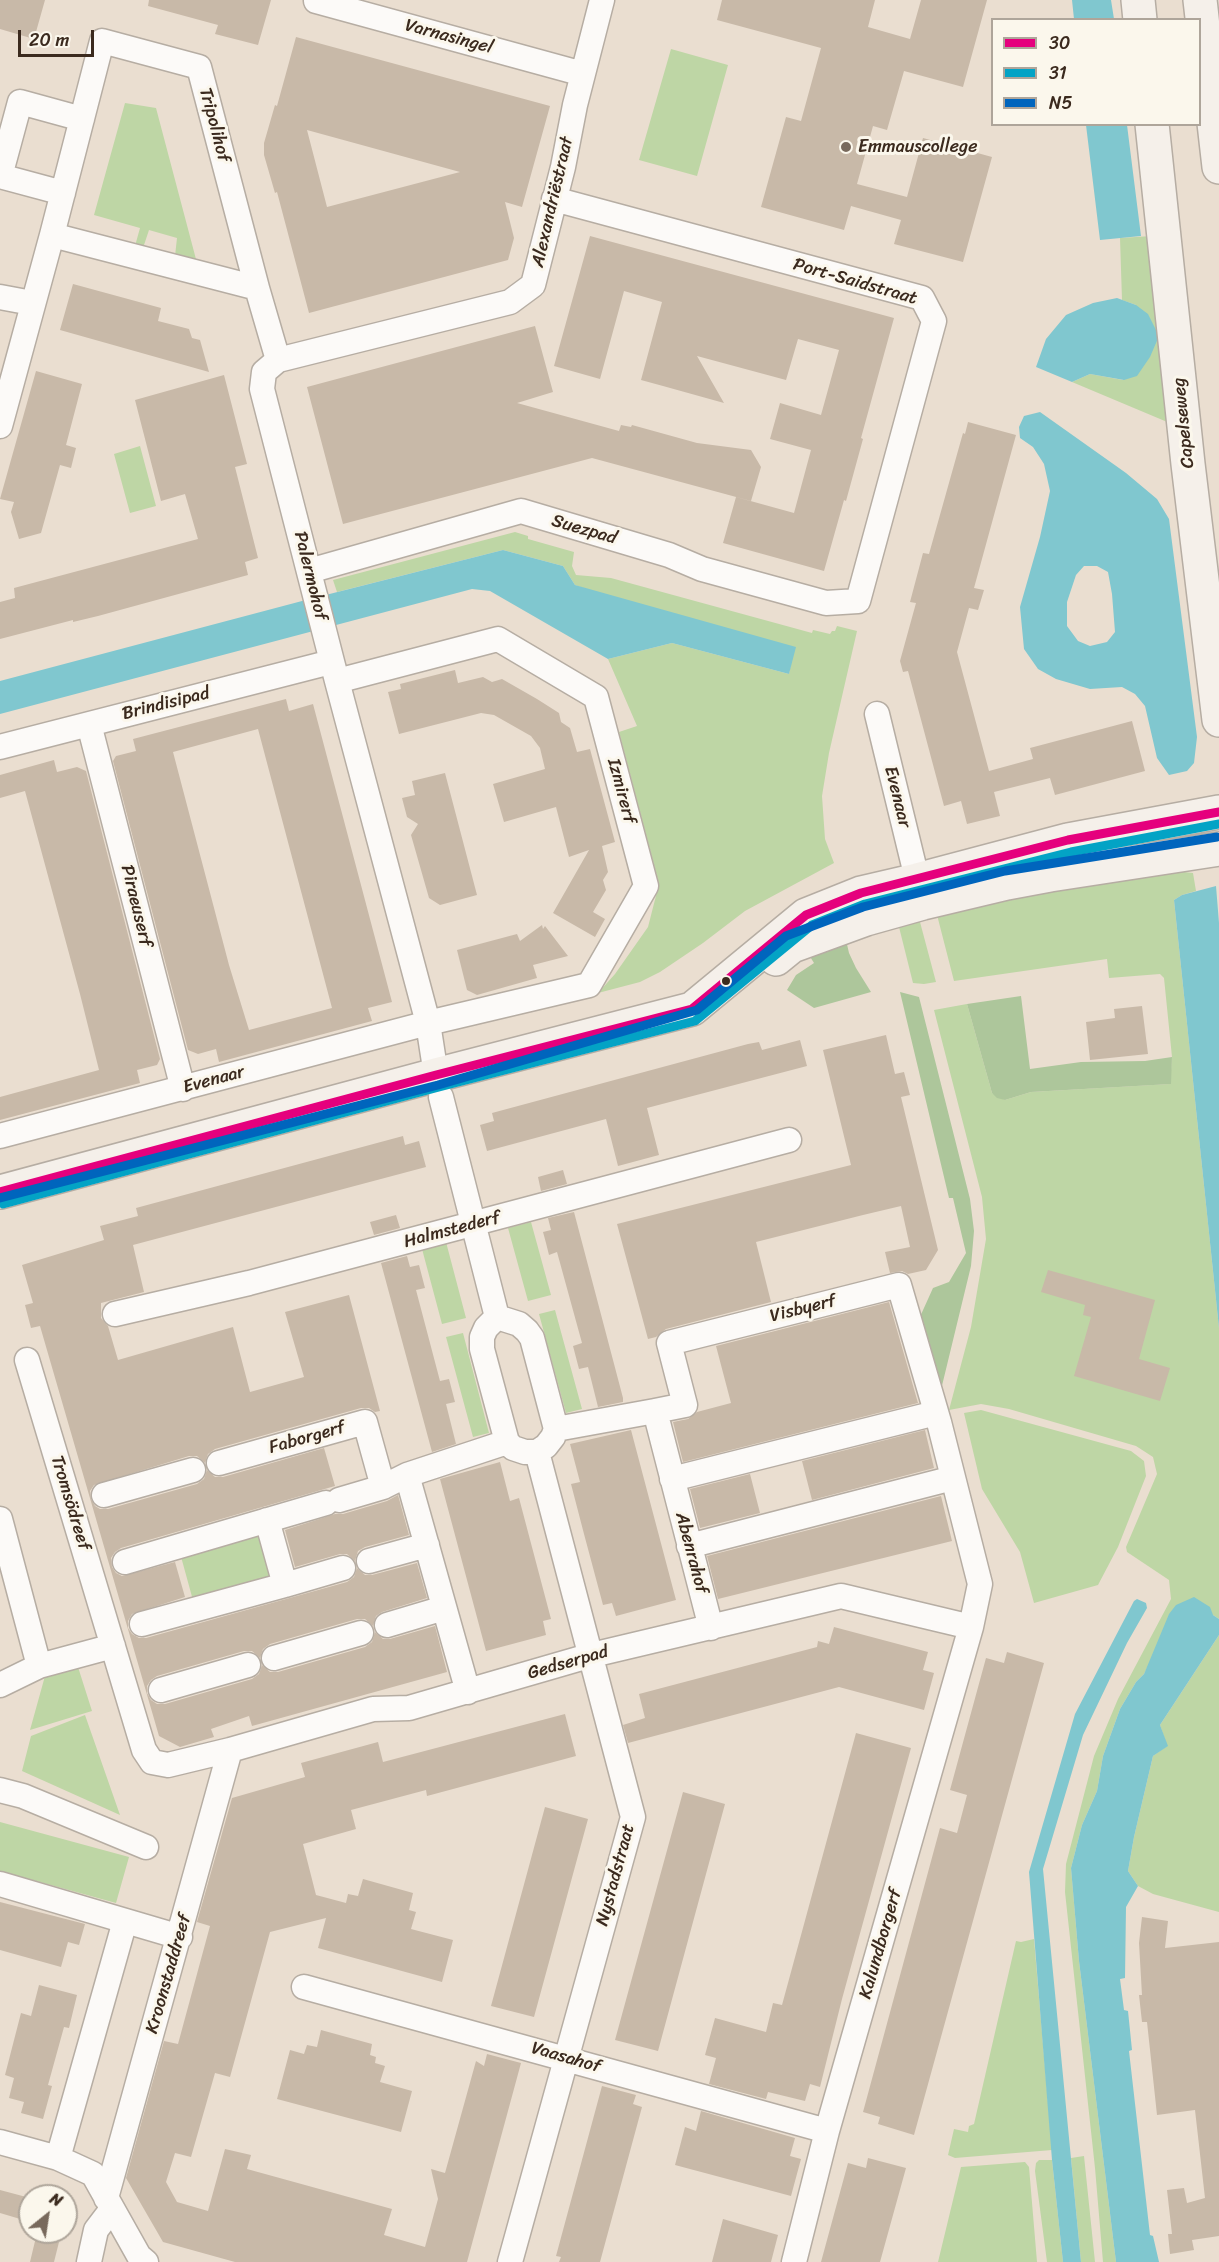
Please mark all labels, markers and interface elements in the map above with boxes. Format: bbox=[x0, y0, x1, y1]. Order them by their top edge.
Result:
street label: Varnasingel bbox=[403, 15, 495, 59]
scale bar bbox=[21, 18, 98, 56]
legend bbox=[991, 18, 1201, 126]
text: 20 m bbox=[29, 24, 69, 56]
text: 30 bbox=[1049, 27, 1070, 59]
text: 31 bbox=[1049, 57, 1067, 89]
street label: Tripolihof bbox=[194, 86, 234, 164]
text: N5 bbox=[1049, 87, 1072, 119]
street label: Alexandriëstraat bbox=[527, 135, 579, 269]
place label: Emmauscollege bbox=[858, 136, 977, 158]
marker: Emmauscollege bbox=[839, 140, 853, 154]
street label: Port-Saidstraat bbox=[791, 254, 919, 310]
street label: Capelseweg bbox=[1169, 377, 1199, 469]
street label: Suezpad bbox=[549, 510, 619, 550]
street label: Palermohof bbox=[289, 529, 331, 623]
street label: Brindisipad bbox=[120, 683, 212, 725]
street label: Izmirerf bbox=[602, 756, 640, 826]
street label: Evenaar bbox=[879, 764, 915, 830]
street label: Piraeuserf bbox=[115, 863, 157, 949]
unlabelled marker bbox=[720, 975, 732, 987]
street label: Evenaar bbox=[181, 1061, 247, 1099]
street label: Halmstederf bbox=[402, 1207, 502, 1253]
street label: Visbyerf bbox=[768, 1290, 838, 1328]
street label: Faborgerf bbox=[266, 1417, 348, 1459]
street label: Tromsödreef bbox=[45, 1453, 95, 1553]
street label: Abenrahof bbox=[670, 1510, 712, 1596]
street label: Gedserpad bbox=[525, 1641, 611, 1685]
street label: Nystadstraat bbox=[592, 1822, 640, 1928]
street label: Kalundborgerf bbox=[855, 1886, 907, 2002]
street label: Kroonstaddreef bbox=[142, 1912, 196, 2036]
street label: Vaasahof bbox=[529, 2038, 603, 2078]
north arrow bbox=[18, 2184, 78, 2244]
text: N bbox=[44, 2184, 68, 2215]

